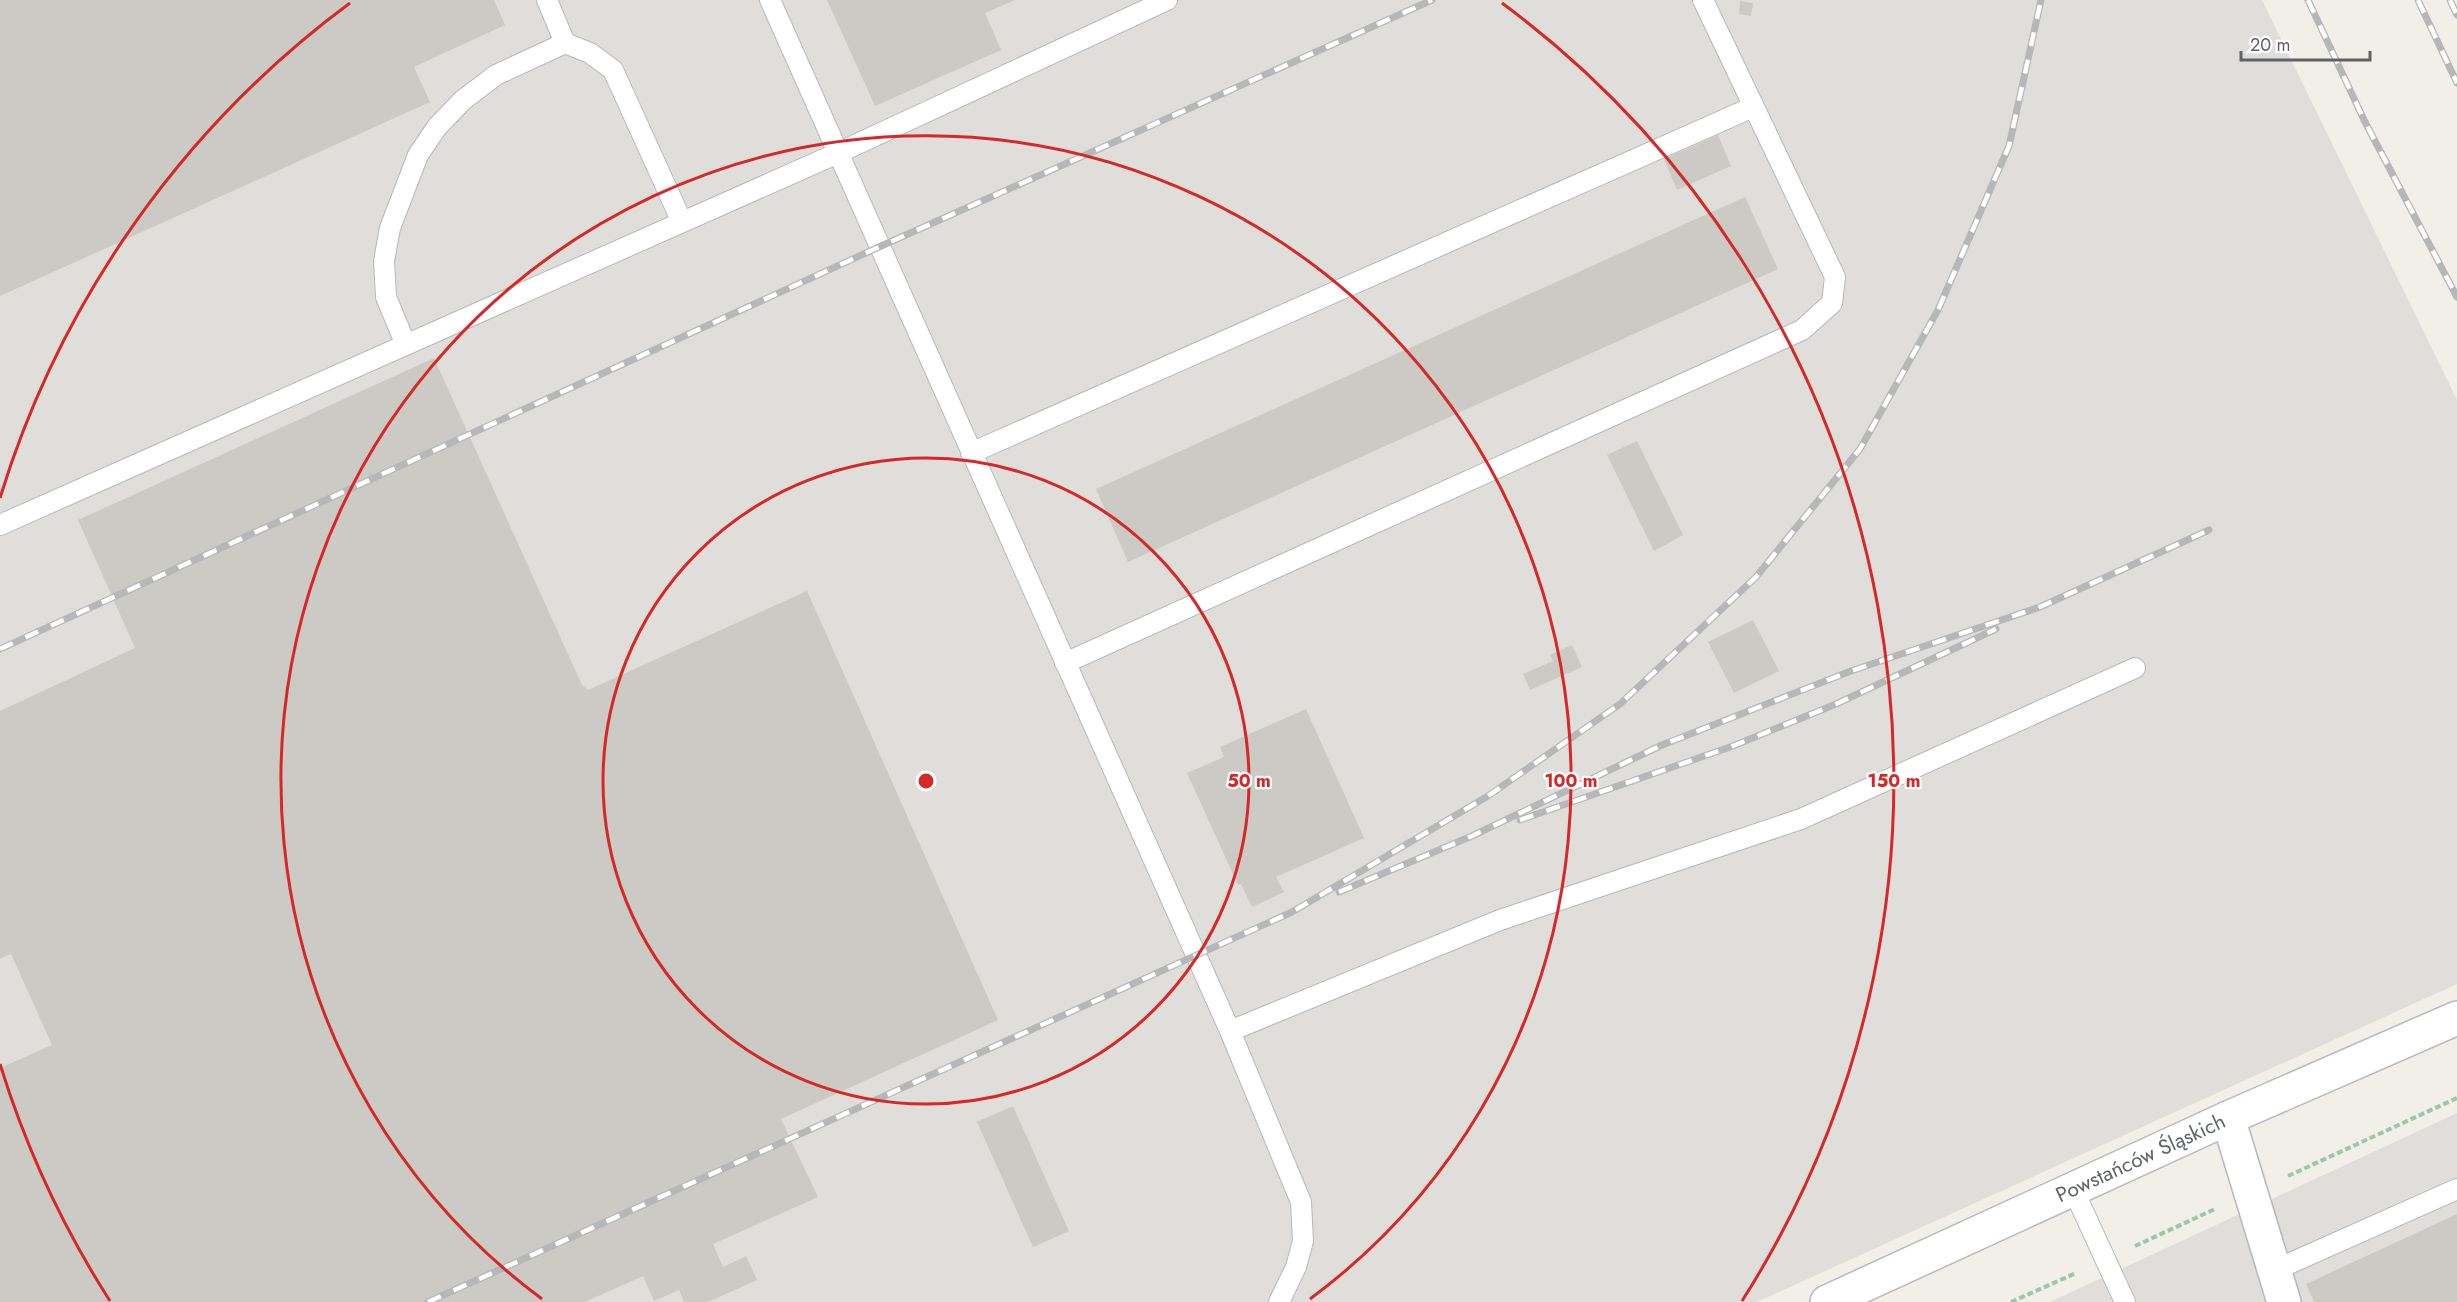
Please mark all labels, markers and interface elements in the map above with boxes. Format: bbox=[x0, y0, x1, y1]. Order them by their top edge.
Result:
scale bar bbox=[2241, 24, 2370, 62]
text: 20 m bbox=[2250, 32, 2290, 58]
text: 50 m bbox=[1227, 768, 1271, 794]
text: 100 m bbox=[1544, 768, 1598, 794]
text: 150 m bbox=[1868, 768, 1920, 794]
centre of rings bbox=[916, 771, 936, 791]
street label: Powstańców Śląskich bbox=[2051, 1106, 2230, 1210]

